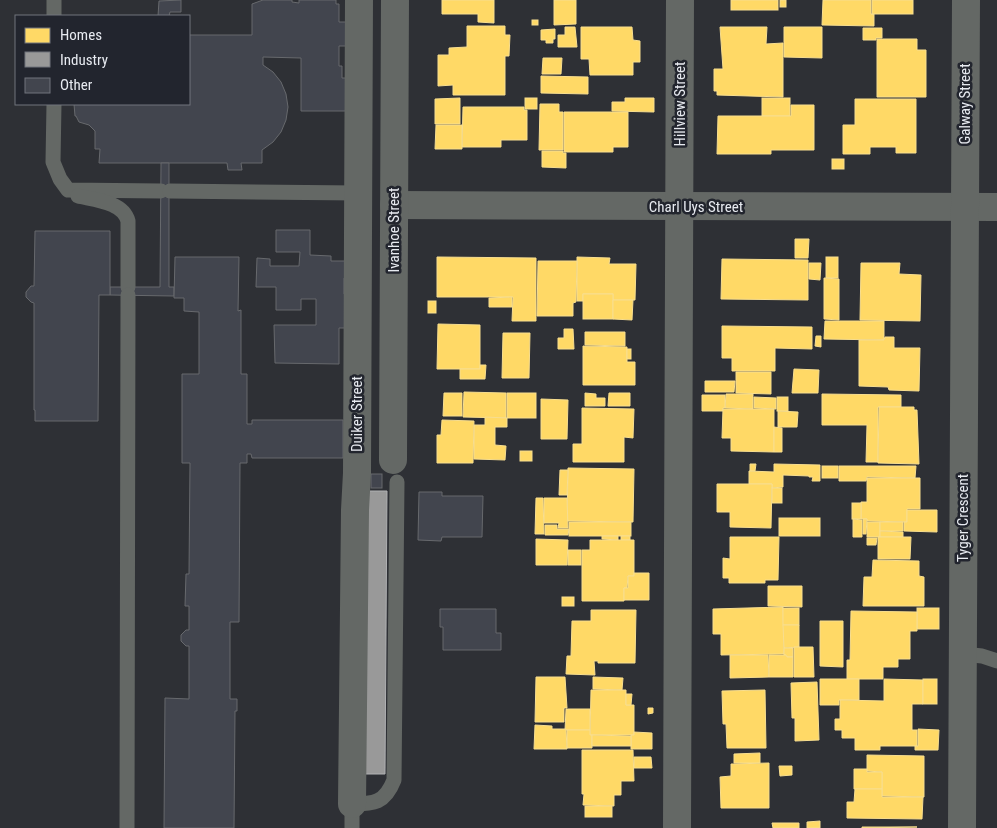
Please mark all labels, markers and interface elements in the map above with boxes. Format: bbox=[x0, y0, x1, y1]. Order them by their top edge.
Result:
legend bbox=[15, 15, 190, 105]
text: Homes bbox=[60, 26, 102, 44]
text: Industry bbox=[60, 51, 108, 69]
street label: Hillview Street bbox=[671, 62, 689, 146]
street label: Galway Street bbox=[956, 63, 974, 145]
text: Other bbox=[60, 76, 93, 94]
street label: Ivanhoe Street bbox=[385, 188, 403, 272]
street label: Charl Uys Street bbox=[649, 198, 743, 216]
street label: Duiker Street bbox=[348, 376, 366, 452]
street label: Tyger Crescent bbox=[954, 474, 972, 562]

